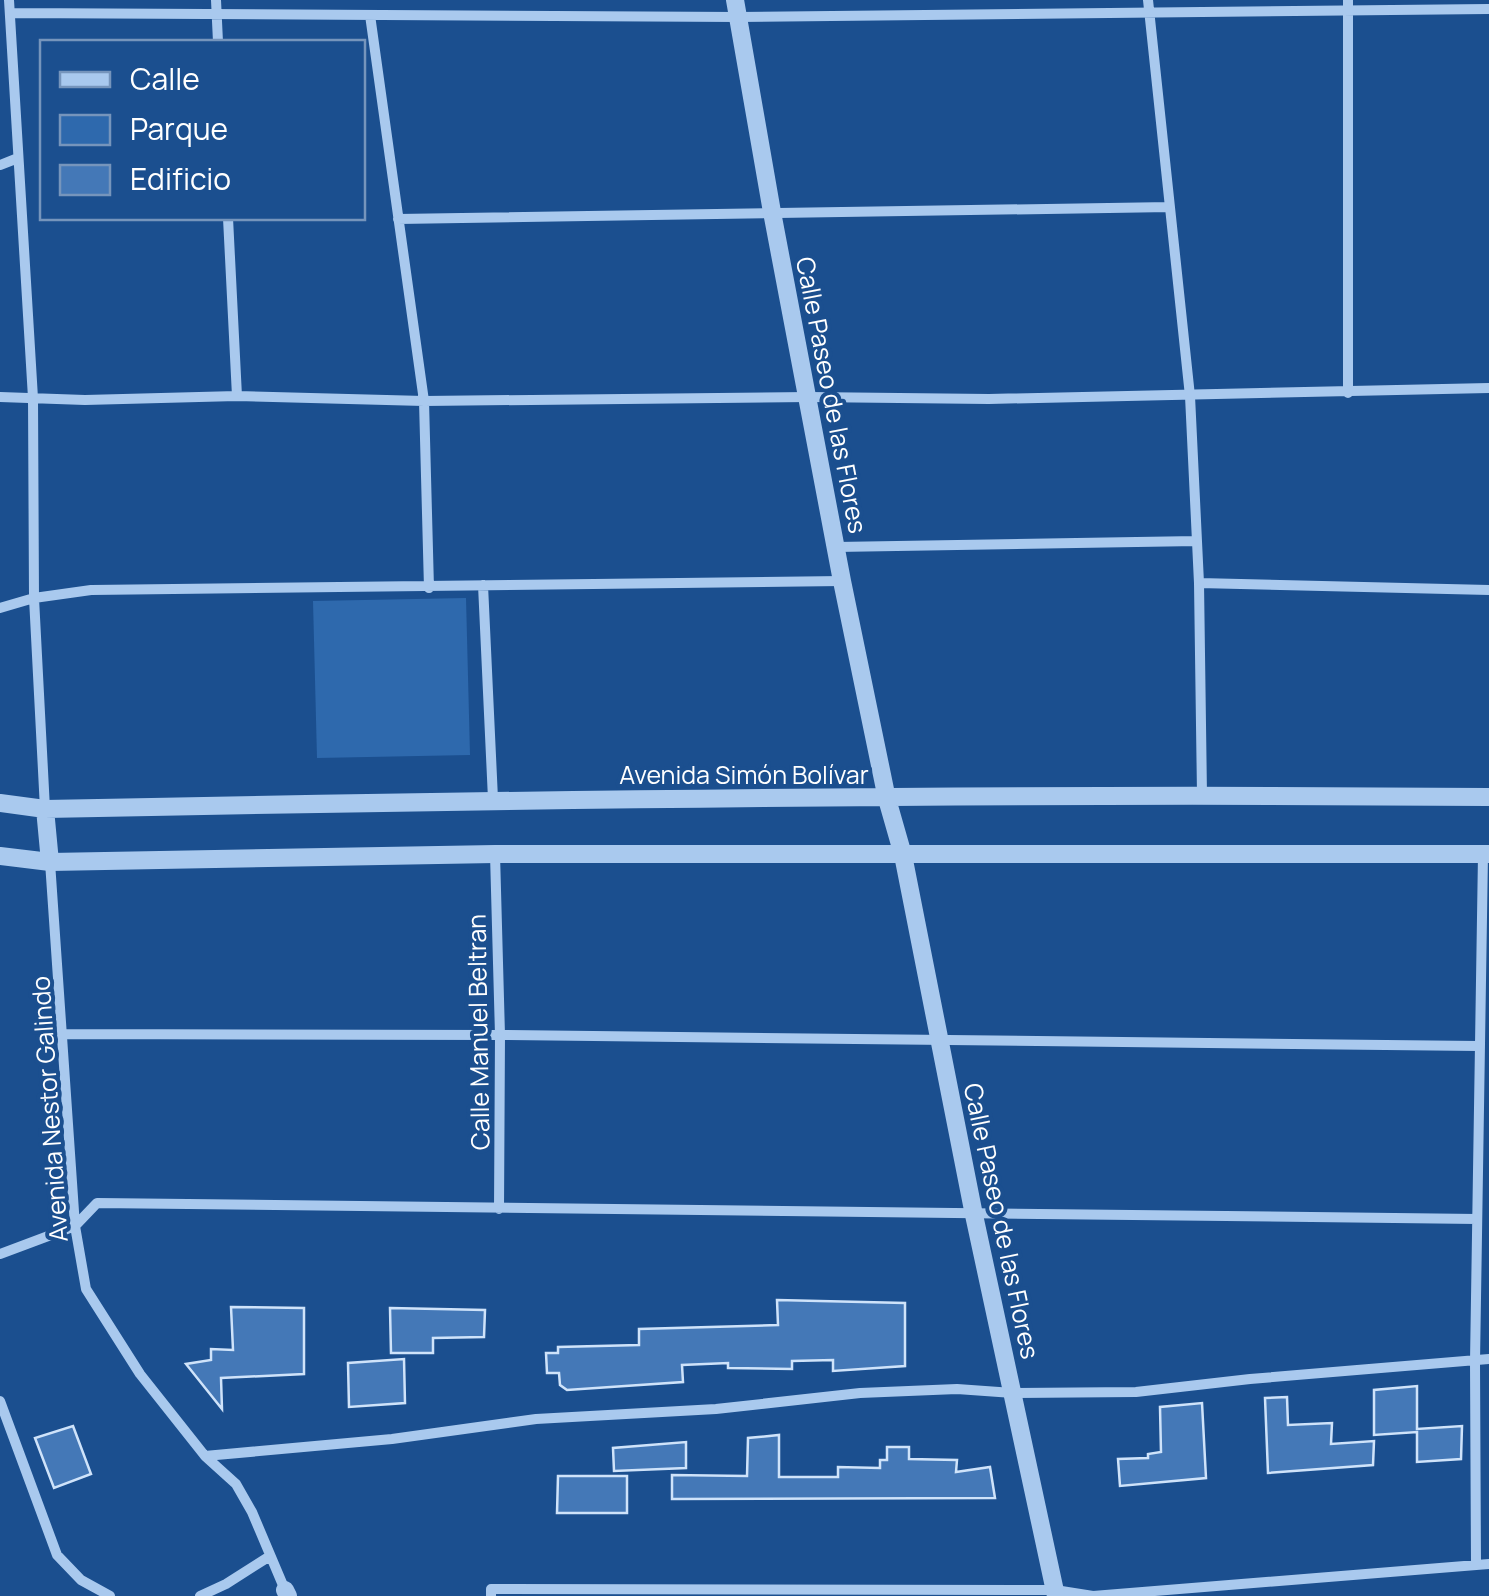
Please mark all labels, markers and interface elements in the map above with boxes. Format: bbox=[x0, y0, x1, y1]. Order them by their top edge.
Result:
legend bbox=[40, 40, 365, 220]
text: Calle bbox=[130, 58, 200, 99]
text: Parque bbox=[130, 108, 228, 149]
text: Edificio bbox=[130, 158, 231, 199]
street label: Calle Paseo de las Flores bbox=[788, 254, 876, 536]
street label: Avenida Simón Bolívar bbox=[619, 757, 869, 792]
street label: Calle Manuel Beltran bbox=[458, 914, 498, 1150]
street label: Avenida Nestor Galindo bbox=[22, 975, 76, 1243]
street label: Calle Paseo de las Flores bbox=[956, 1080, 1048, 1362]

